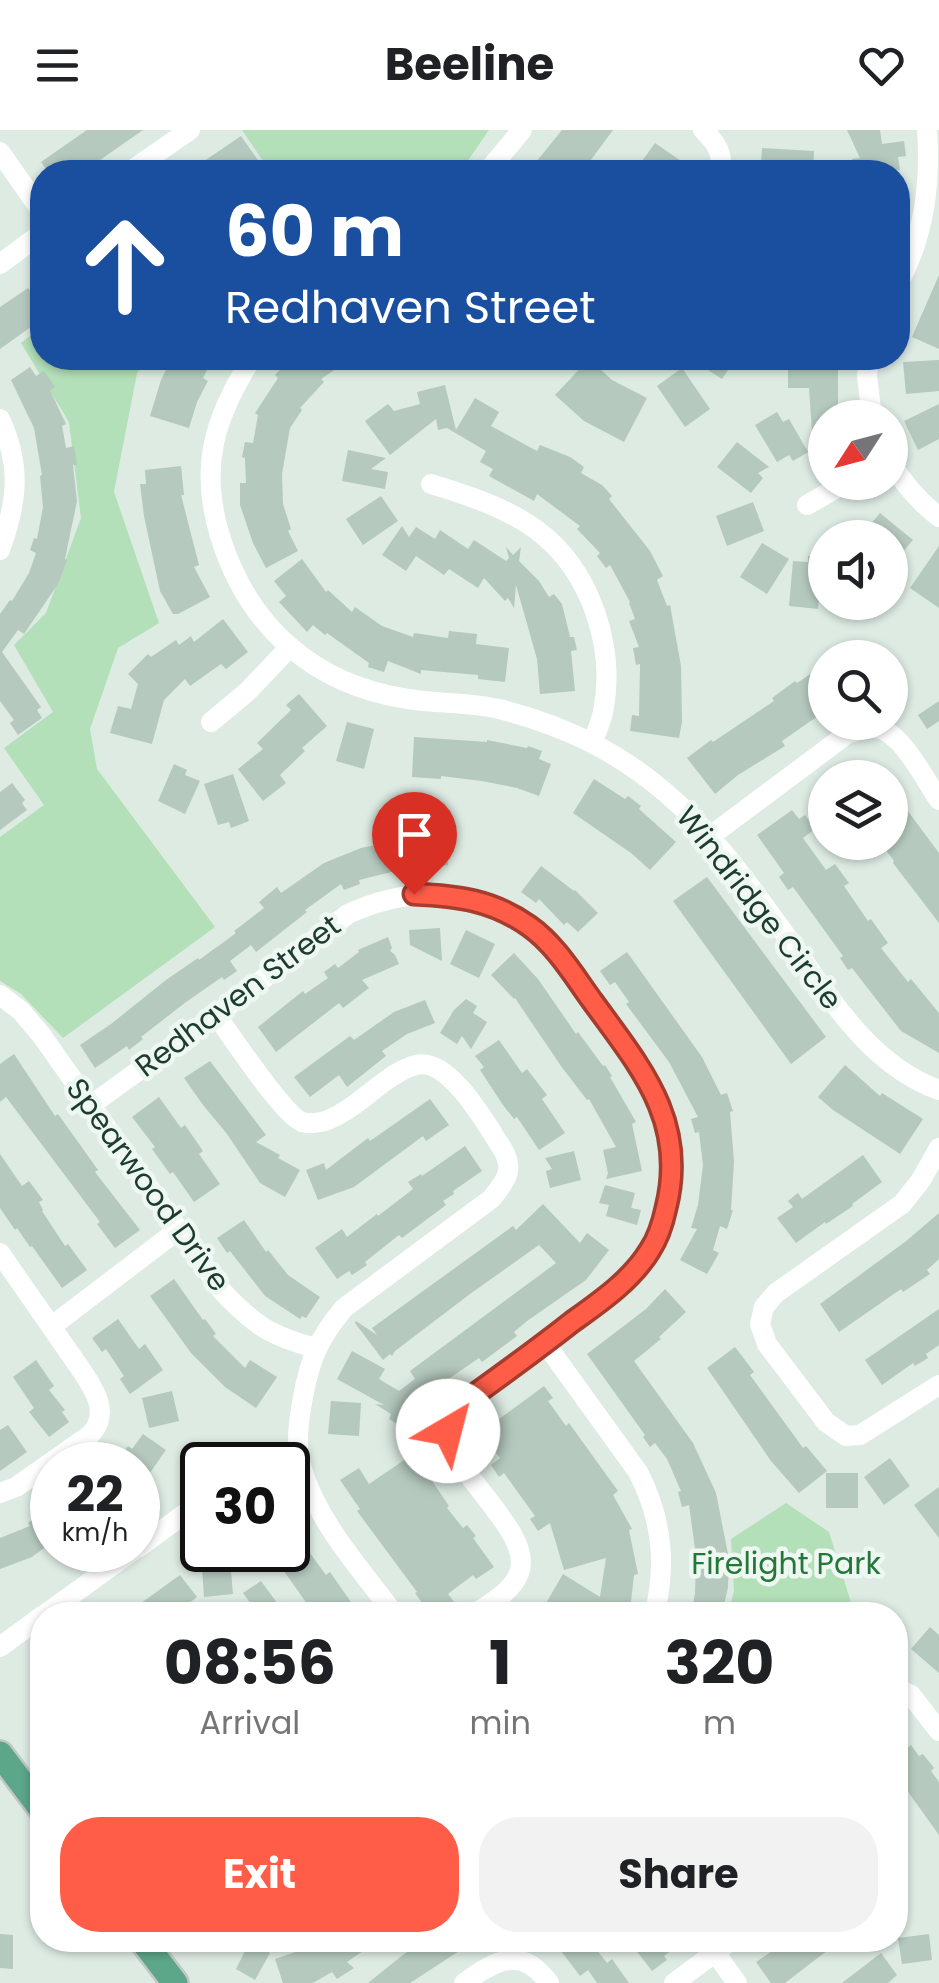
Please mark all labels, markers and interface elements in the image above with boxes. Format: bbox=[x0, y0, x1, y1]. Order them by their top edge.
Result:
text: Beeline bbox=[385, 33, 554, 96]
icon: menu bbox=[30, 38, 85, 93]
icon: heart bbox=[854, 38, 909, 93]
text: 60 m bbox=[225, 182, 404, 281]
icon: ahead bbox=[60, 200, 190, 330]
text: Redhaven Street bbox=[225, 276, 596, 339]
north arrow bbox=[808, 400, 908, 500]
map controls bbox=[808, 400, 908, 860]
button: sound bbox=[808, 520, 908, 620]
button: search bbox=[808, 640, 908, 740]
button: layers bbox=[808, 760, 908, 860]
pin bbox=[372, 792, 457, 895]
street label: Windridge Circle bbox=[666, 797, 853, 1019]
icon: arrive bbox=[387, 807, 442, 862]
street label: Redhaven Street bbox=[126, 904, 349, 1087]
street label: Spearwood Drive bbox=[56, 1069, 241, 1300]
position arrow bbox=[396, 1379, 500, 1483]
speed limit sign: 30 bbox=[180, 1442, 310, 1572]
text: 22 bbox=[66, 1459, 124, 1530]
text: km/h bbox=[62, 1515, 128, 1550]
park label: Firelight Park bbox=[691, 1542, 881, 1585]
text: 08:56 bbox=[164, 1621, 336, 1705]
text: 1 bbox=[489, 1621, 512, 1705]
text: 320 bbox=[665, 1621, 774, 1705]
text: Arrival bbox=[199, 1700, 300, 1745]
text: min bbox=[470, 1700, 531, 1745]
text: m bbox=[703, 1700, 736, 1745]
button: Exit bbox=[60, 1817, 459, 1932]
button: Share bbox=[479, 1817, 878, 1932]

